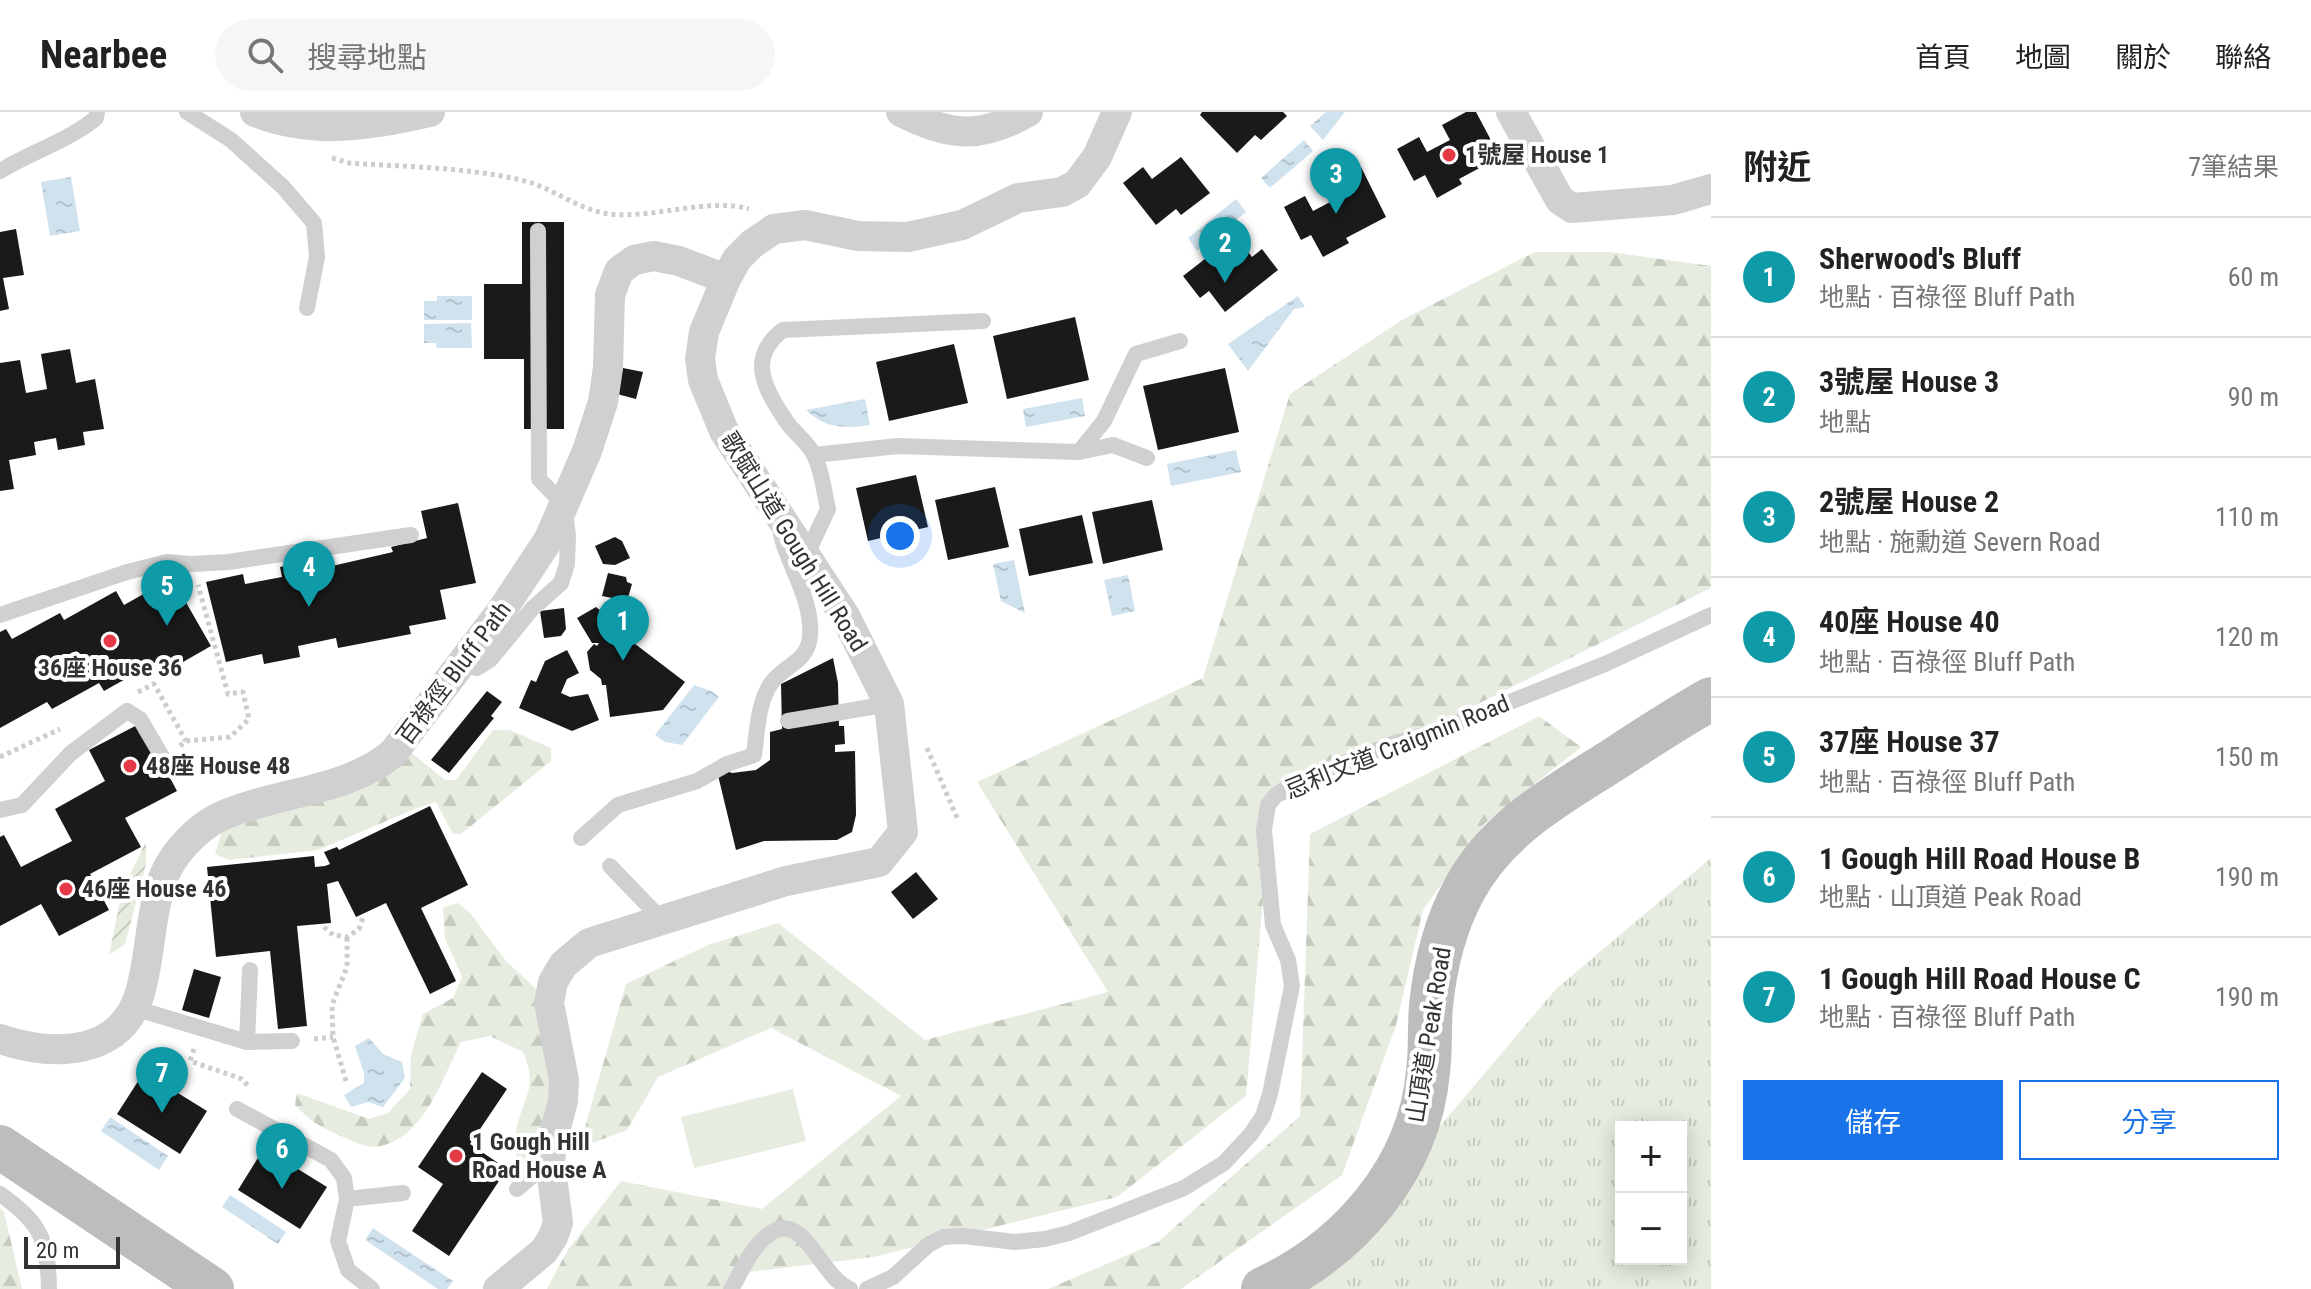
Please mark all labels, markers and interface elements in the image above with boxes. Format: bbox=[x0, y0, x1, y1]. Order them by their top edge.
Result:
search box bbox=[215, 19, 775, 91]
text: Nearbee bbox=[40, 33, 167, 77]
icon: search bbox=[243, 33, 287, 77]
text: 搜尋地點 bbox=[307, 40, 427, 75]
text: 首頁 bbox=[1915, 41, 1971, 74]
text: 地圖 bbox=[2015, 41, 2071, 74]
text: 關於 bbox=[2115, 41, 2171, 74]
text: 聯絡 bbox=[2215, 41, 2271, 74]
place label: 1號屋 House 1 bbox=[1465, 141, 1609, 169]
marker: 1號屋 House 1 bbox=[1440, 146, 1458, 164]
text: 附近 bbox=[1743, 147, 1811, 187]
pin: 3 bbox=[1310, 148, 1362, 214]
text: 7筆結果 bbox=[2188, 152, 2279, 182]
pin: 2 bbox=[1199, 217, 1251, 283]
text: Sherwood's Bluff bbox=[1819, 241, 2021, 276]
text: 1 bbox=[1762, 262, 1776, 292]
text: 60 m bbox=[2228, 262, 2279, 292]
text: 地點 · 百祿徑 Bluff Path bbox=[1819, 282, 2075, 312]
text: 3號屋 House 3 bbox=[1819, 364, 1999, 399]
text: 2 bbox=[1762, 382, 1776, 412]
text: 90 m bbox=[2228, 382, 2279, 412]
text: 地點 bbox=[1819, 407, 1871, 437]
street label: 歌賦山道 Gough Hill Road bbox=[715, 427, 873, 657]
text: 2號屋 House 2 bbox=[1819, 484, 1999, 519]
text: 3 bbox=[1762, 502, 1776, 532]
text: 110 m bbox=[2215, 502, 2279, 532]
your location bbox=[880, 516, 920, 556]
text: 地點 · 施勳道 Severn Road bbox=[1819, 527, 2101, 557]
pin: 4 bbox=[283, 541, 335, 607]
pin: 5 bbox=[141, 560, 193, 626]
pin: 1 bbox=[597, 595, 649, 661]
street label: 百祿徑 Bluff Path bbox=[391, 596, 517, 750]
text: 40座 House 40 bbox=[1819, 604, 2000, 639]
text: 4 bbox=[1762, 622, 1776, 652]
text: 120 m bbox=[2215, 622, 2279, 652]
marker: 36座 House 36 bbox=[101, 632, 119, 650]
text: 地點 · 百祿徑 Bluff Path bbox=[1819, 647, 2075, 677]
place label: 36座 House 36 bbox=[38, 654, 182, 682]
street label: 忌利文道 Craigmin Road bbox=[1281, 689, 1513, 805]
text: 37座 House 37 bbox=[1819, 724, 2000, 759]
text: 5 bbox=[1762, 742, 1776, 772]
text: 150 m bbox=[2215, 742, 2279, 772]
place label: 48座 House 48 bbox=[146, 752, 290, 780]
marker: 48座 House 48 bbox=[121, 757, 139, 775]
text: 地點 · 百祿徑 Bluff Path bbox=[1819, 767, 2075, 797]
text: 1 Gough Hill Road House B bbox=[1819, 841, 2140, 876]
text: 6 bbox=[1762, 862, 1776, 892]
text: 190 m bbox=[2215, 862, 2279, 892]
place label: 46座 House 46 bbox=[82, 875, 226, 903]
marker: 46座 House 46 bbox=[57, 880, 75, 898]
text: 地點 · 山頂道 Peak Road bbox=[1819, 882, 2082, 912]
street label: 山頂道 Peak Road bbox=[1401, 945, 1457, 1125]
text: 1 Gough Hill Road House C bbox=[1819, 961, 2141, 996]
text: 7 bbox=[1762, 982, 1776, 1012]
text: 190 m bbox=[2215, 982, 2279, 1012]
text: 地點 · 百祿徑 Bluff Path bbox=[1819, 1002, 2075, 1032]
pin: 7 bbox=[136, 1047, 188, 1113]
button: 儲存 bbox=[1743, 1080, 2003, 1160]
button: 分享 bbox=[2019, 1080, 2279, 1160]
map controls bbox=[1615, 1121, 1687, 1265]
button: + bbox=[1615, 1121, 1687, 1193]
pin: 6 bbox=[256, 1123, 308, 1189]
place label: 1 Gough Hill Road House A bbox=[472, 1128, 607, 1184]
marker: 1 Gough Hill Road House A bbox=[447, 1147, 465, 1165]
button: − bbox=[1615, 1193, 1687, 1265]
scale bar bbox=[24, 1233, 120, 1269]
text: 20 m bbox=[36, 1238, 79, 1263]

